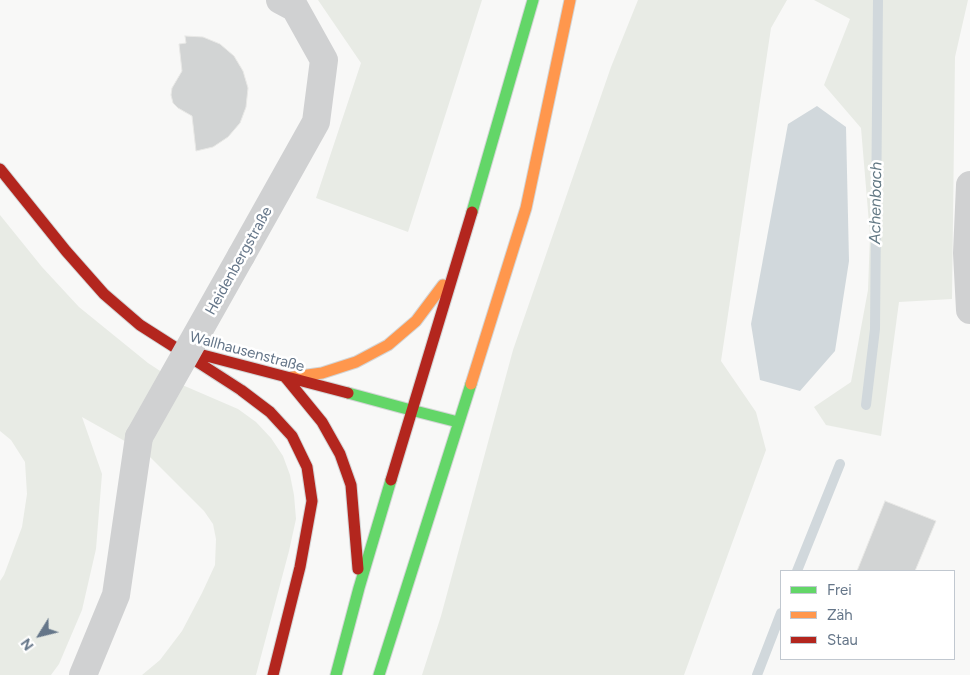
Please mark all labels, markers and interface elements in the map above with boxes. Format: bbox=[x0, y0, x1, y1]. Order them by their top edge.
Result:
water label: Achenbach bbox=[866, 162, 886, 244]
street label: Heidenbergstraße bbox=[202, 204, 276, 318]
street label: Wallhausenstraße bbox=[188, 328, 306, 376]
legend bbox=[780, 570, 955, 660]
text: Frei bbox=[827, 581, 852, 599]
text: Zäh bbox=[827, 606, 853, 624]
north arrow bbox=[15, 610, 65, 660]
text: Stau bbox=[827, 631, 858, 649]
text: N bbox=[17, 635, 38, 653]

